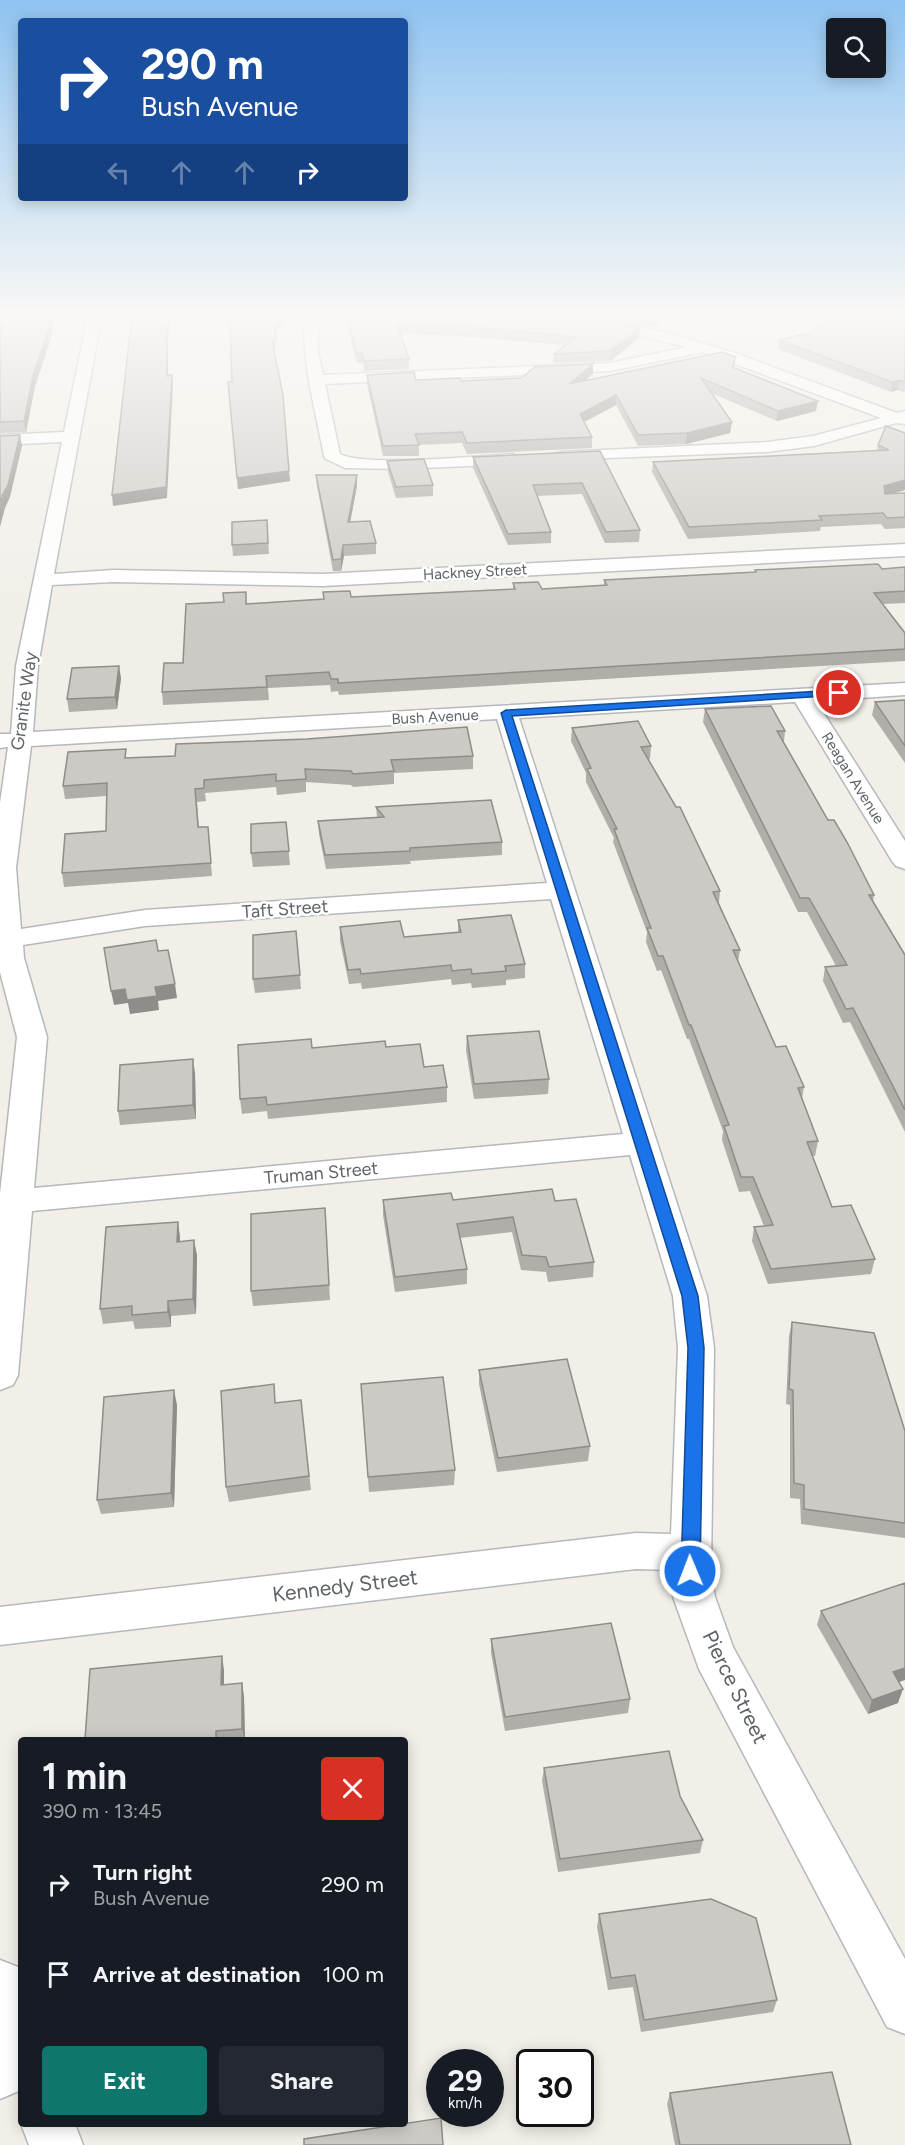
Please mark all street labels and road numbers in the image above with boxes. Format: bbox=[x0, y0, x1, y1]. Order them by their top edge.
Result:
street label: Hackney Street bbox=[422, 560, 528, 584]
street label: Granite Way bbox=[6, 650, 42, 752]
street label: Bush Avenue bbox=[391, 706, 479, 728]
street label: Reagan Avenue bbox=[818, 729, 888, 827]
street label: Taft Street bbox=[241, 895, 329, 923]
street label: Truman Street bbox=[263, 1157, 379, 1189]
street label: Kennedy Street bbox=[271, 1564, 419, 1607]
street label: Pierce Street bbox=[697, 1626, 774, 1747]

